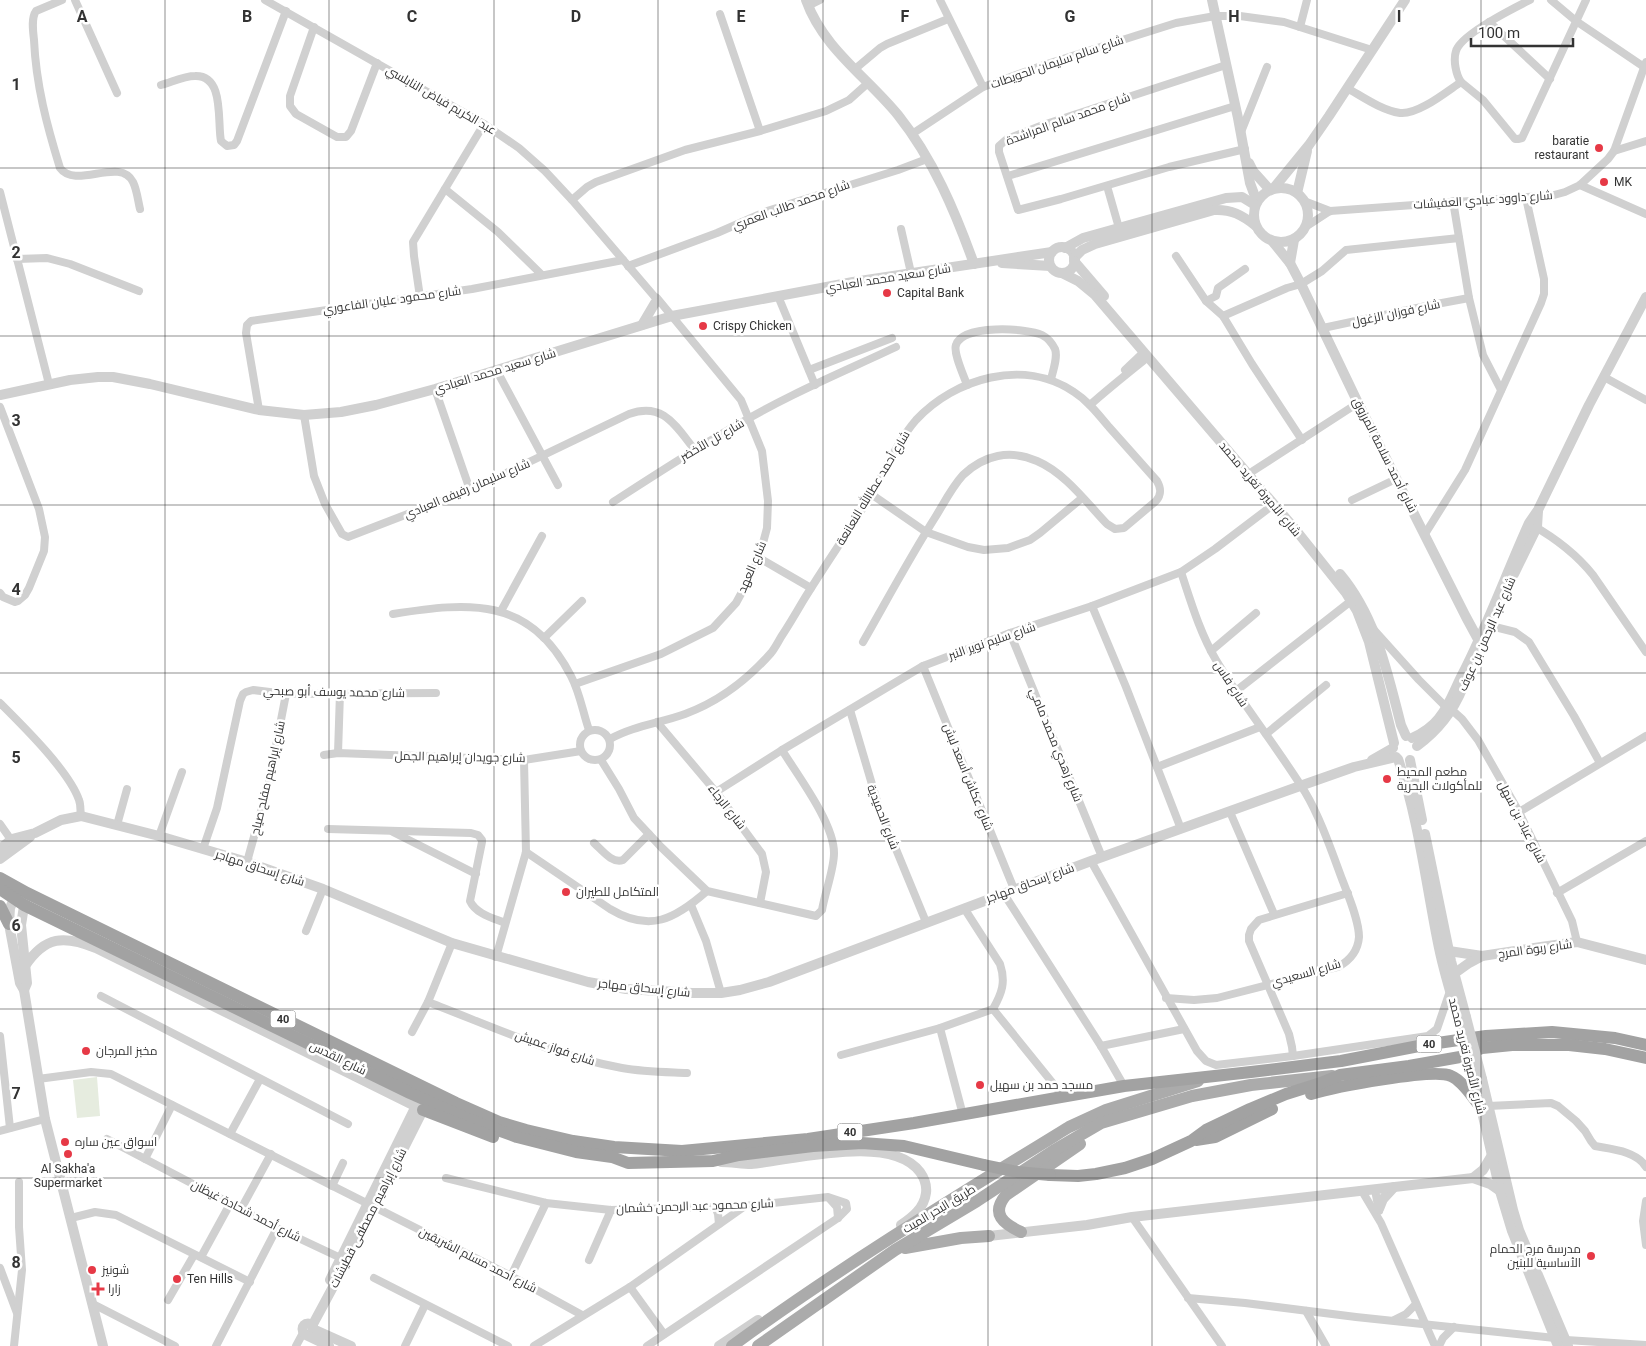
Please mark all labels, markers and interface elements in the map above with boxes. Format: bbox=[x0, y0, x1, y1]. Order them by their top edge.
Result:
text: A bbox=[77, 7, 88, 26]
text: B bbox=[242, 7, 252, 26]
text: C bbox=[407, 7, 417, 26]
text: D bbox=[571, 7, 581, 26]
text: E bbox=[737, 7, 746, 26]
text: F bbox=[901, 7, 910, 26]
text: G bbox=[1065, 7, 1076, 26]
text: H bbox=[1228, 7, 1240, 26]
text: I bbox=[1397, 7, 1401, 26]
scale bar bbox=[1471, 15, 1574, 47]
text: 100 m bbox=[1478, 24, 1520, 42]
street label: شارع سالم سليمان الحويطات bbox=[989, 33, 1126, 92]
street label: عبد الكريم فياض النابلسي bbox=[382, 63, 499, 140]
text: 1 bbox=[11, 75, 21, 94]
street label: شارع محمد سالم المراشدة bbox=[1004, 90, 1132, 149]
place label: baratie restaurant bbox=[1535, 134, 1589, 162]
marker: baratie restaurant bbox=[1593, 142, 1605, 154]
place label: MK bbox=[1614, 175, 1632, 189]
marker: MK bbox=[1598, 176, 1610, 188]
street label: شارع محمد طالب العمري bbox=[730, 177, 853, 236]
street label: شارع داوود عبادي العفيشات bbox=[1413, 188, 1553, 215]
text: 2 bbox=[11, 243, 21, 262]
street label: شارع سعيد محمد العبادي bbox=[824, 261, 952, 298]
street label: شارع محمود عليان الفاعوري bbox=[322, 283, 463, 320]
place label: Capital Bank bbox=[897, 286, 965, 300]
marker: Capital Bank bbox=[881, 287, 893, 299]
street label: شارع فوزان الزغول bbox=[1351, 297, 1442, 330]
place label: Crispy Chicken bbox=[713, 319, 792, 333]
marker: Crispy Chicken bbox=[697, 320, 709, 332]
street label: شارع سعيد محمد العبادي bbox=[432, 346, 559, 399]
street label: شارع أحمد سلامة المرزوق bbox=[1349, 395, 1421, 515]
text: 3 bbox=[11, 411, 21, 430]
street label: شارع تل الأخضر bbox=[677, 416, 747, 465]
street label: شارع أحمد عطاالله النعانعة bbox=[832, 428, 914, 548]
street label: شارع الأميرة تغريد محمد bbox=[1215, 439, 1304, 540]
street label: شارع سليمان رفيفه العبادي bbox=[402, 456, 533, 525]
street label: شارع العهد bbox=[735, 539, 770, 595]
street label: شارع عبد الرحمن بن عوف bbox=[1455, 575, 1519, 694]
text: 4 bbox=[11, 580, 21, 599]
street label: شارع سليم نوير النبر bbox=[946, 619, 1038, 664]
street label: شارع فاس bbox=[1210, 659, 1251, 710]
street label: شارع محمد يوسف أبو صبحي bbox=[263, 683, 405, 703]
street label: شارع زهدي محمد مامي bbox=[1024, 686, 1085, 805]
street label: شارع إبراهيم مفلح صياح bbox=[248, 719, 289, 837]
street label: شارع عكاش أسعد لبش bbox=[939, 721, 997, 833]
text: 5 bbox=[11, 748, 21, 767]
street label: شارع جويدان إبراهيم الجمل bbox=[394, 749, 526, 766]
place label: مطعم المحيط للمأكولات البحرية bbox=[1397, 765, 1482, 793]
marker: مطعم المحيط للمأكولات البحرية bbox=[1381, 773, 1393, 785]
street label: شارع عباد بن سهل bbox=[1494, 779, 1549, 866]
street label: شارع الرجاء bbox=[704, 782, 749, 833]
street label: شارع الحميدية bbox=[863, 783, 902, 852]
street label: شارع إسحاق مهاجر bbox=[212, 847, 306, 890]
street label: شارع إسحاق مهاجر bbox=[983, 861, 1076, 907]
place label: المتكامل للطيران bbox=[576, 885, 659, 899]
marker: المتكامل للطيران bbox=[560, 886, 572, 898]
text: 6 bbox=[11, 916, 21, 935]
street label: شارع ربوة المرج bbox=[1497, 937, 1573, 962]
street label: شارع السعيدي bbox=[1270, 956, 1343, 992]
street label: شارع إسحاق مهاجر bbox=[596, 976, 691, 1001]
street label: شارع الأميرة تغريد محمد bbox=[1445, 996, 1488, 1116]
road number: 40 bbox=[270, 1011, 296, 1028]
street label: شارع فواز عميش bbox=[513, 1028, 597, 1069]
road number: 40 bbox=[1416, 1036, 1442, 1052]
street label: شارع القدس bbox=[307, 1038, 369, 1079]
place label: مخبز المرجان bbox=[96, 1044, 157, 1058]
marker: مخبز المرجان bbox=[80, 1045, 92, 1057]
place label: مسجد حمد بن سهيل bbox=[990, 1078, 1093, 1092]
marker: مسجد حمد بن سهيل bbox=[974, 1079, 986, 1091]
text: 7 bbox=[11, 1084, 21, 1103]
road number: 40 bbox=[838, 1124, 862, 1140]
place label: اسواق عين ساره bbox=[75, 1135, 157, 1149]
marker: اسواق عين ساره bbox=[59, 1136, 71, 1148]
street label: شارع إبراهيم مصطفى قطيشات bbox=[327, 1146, 410, 1291]
marker: Al Sakha'a Supermarket bbox=[62, 1148, 74, 1160]
place label: Al Sakha'a Supermarket bbox=[34, 1162, 102, 1190]
street label: شارع أحمد شحادة غيظان bbox=[188, 1176, 304, 1246]
street label: طريق البحر الميت bbox=[900, 1182, 978, 1236]
street label: شارع محمود عبد الرحمن خشمان bbox=[616, 1196, 774, 1217]
street label: شارع أحمد مسلم الشريقين bbox=[416, 1223, 540, 1297]
place label: مدرسة مرج الحمام الأساسية للبنين bbox=[1490, 1242, 1581, 1270]
marker: مدرسة مرج الحمام الأساسية للبنين bbox=[1585, 1250, 1597, 1262]
text: 8 bbox=[11, 1253, 21, 1272]
place label: شونيز bbox=[101, 1263, 129, 1277]
marker: شونيز bbox=[86, 1264, 98, 1276]
place label: Ten Hills bbox=[187, 1272, 233, 1286]
marker: Ten Hills bbox=[171, 1273, 183, 1285]
place label: زارا bbox=[108, 1282, 121, 1296]
marker: زارا bbox=[92, 1283, 104, 1295]

